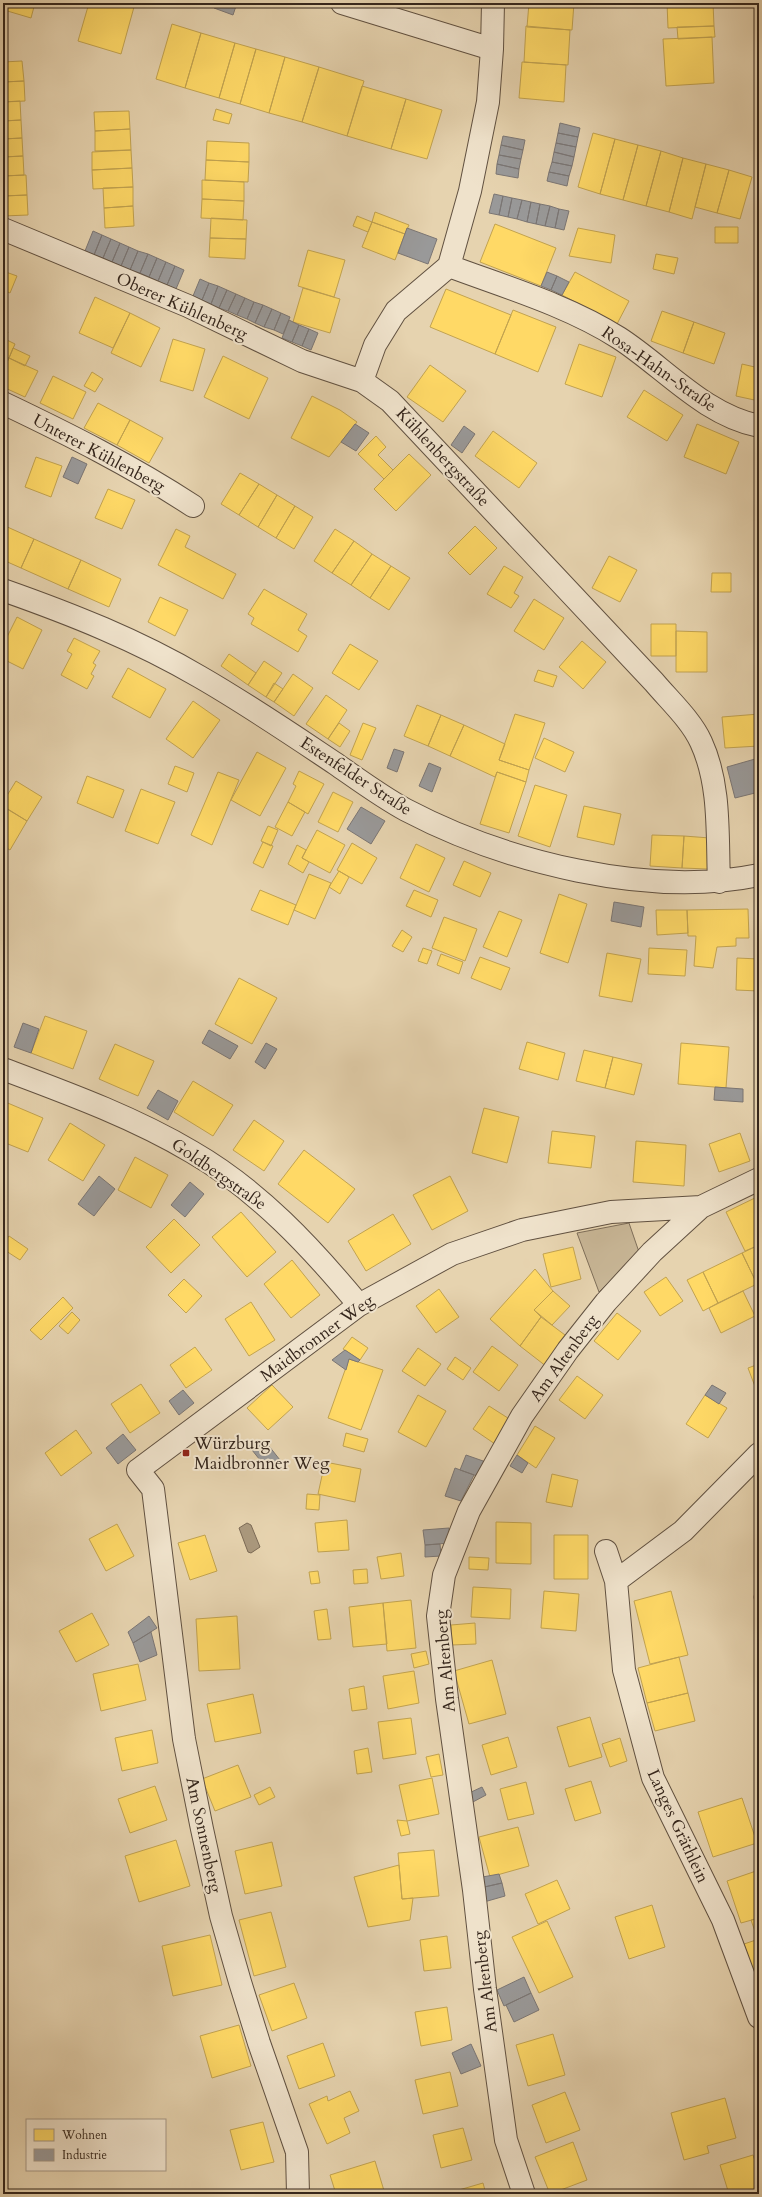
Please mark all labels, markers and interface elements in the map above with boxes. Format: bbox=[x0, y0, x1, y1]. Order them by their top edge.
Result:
street label: Oberer Kühlenberg bbox=[113, 267, 252, 346]
street label: Rosa-Hahn-Straße bbox=[597, 321, 721, 417]
street label: Kühlenbergstraße bbox=[391, 402, 495, 512]
street label: Unterer Kühlenberg bbox=[29, 408, 170, 498]
street label: Estenfelder Straße bbox=[296, 731, 416, 821]
street label: Goldbergstraße bbox=[167, 1133, 271, 1215]
street label: Maidbronner Weg bbox=[255, 1289, 379, 1387]
street label: Am Altenberg bbox=[524, 1309, 604, 1406]
place label: Würzburg Maidbronner Weg bbox=[193, 1432, 330, 1475]
marker: Würzburg Maidbronner Weg bbox=[181, 1448, 191, 1458]
street label: Am Altenberg bbox=[429, 1608, 461, 1713]
street label: Langes Gräthlein bbox=[642, 1765, 715, 1887]
street label: Am Sonnenberg bbox=[180, 1775, 228, 1896]
street label: Am Altenberg bbox=[467, 1929, 503, 2034]
legend bbox=[26, 2119, 166, 2171]
text: Wohnen bbox=[61, 2127, 108, 2143]
text: Industrie bbox=[62, 2147, 107, 2163]

